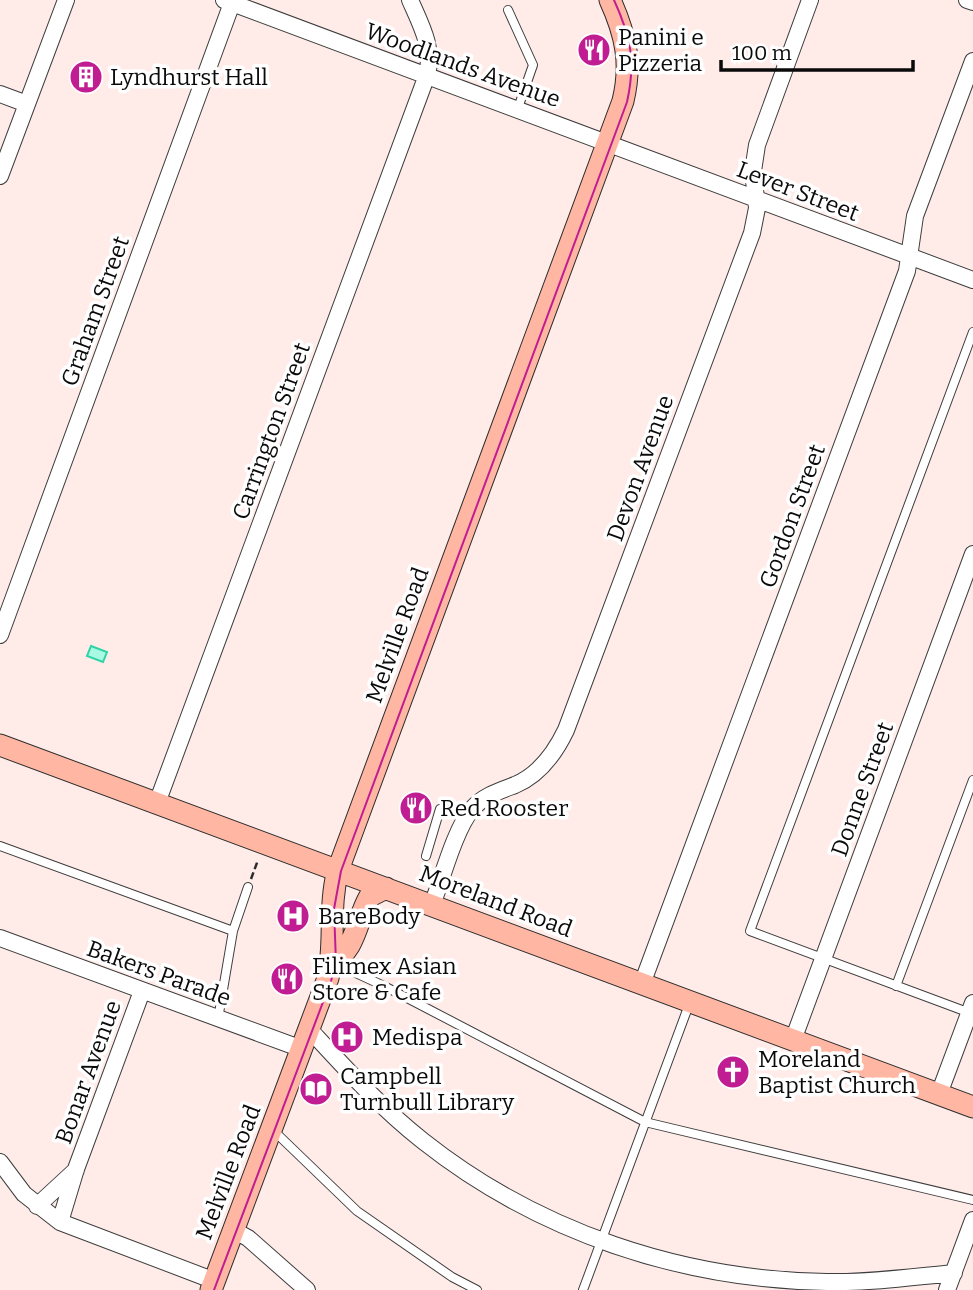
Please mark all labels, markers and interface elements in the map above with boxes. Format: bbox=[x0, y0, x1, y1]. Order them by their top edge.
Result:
street label: Woodlands Avenue bbox=[362, 17, 564, 113]
place label: Panini e Pizzeria bbox=[618, 23, 704, 77]
scale bar bbox=[721, 28, 914, 72]
restaurant icon: Panini e Pizzeria bbox=[575, 31, 613, 69]
text: 100 m bbox=[732, 40, 792, 66]
building icon: Lyndhurst Hall bbox=[67, 58, 105, 96]
place label: Lyndhurst Hall bbox=[110, 63, 268, 91]
street label: Lever Street bbox=[733, 155, 863, 227]
street label: Graham Street bbox=[55, 232, 135, 390]
street label: Carrington Street bbox=[226, 339, 316, 523]
street label: Devon Avenue bbox=[601, 391, 679, 545]
street label: Gordon Street bbox=[753, 440, 831, 592]
street label: Melville Road bbox=[360, 563, 435, 707]
street label: Donne Street bbox=[825, 718, 899, 860]
restaurant icon: Red Rooster bbox=[397, 789, 435, 827]
place label: Red Rooster bbox=[440, 794, 568, 822]
street label: Moreland Road bbox=[416, 859, 577, 943]
hospital icon: BareBody bbox=[274, 897, 312, 935]
place label: BareBody bbox=[318, 902, 421, 930]
street label: Bakers Parade bbox=[83, 934, 235, 1012]
place label: Filimex Asian Store & Cafe bbox=[312, 952, 457, 1006]
restaurant icon: Filimex Asian Store & Cafe bbox=[268, 960, 306, 998]
street label: Bonar Avenue bbox=[49, 996, 127, 1148]
hospital icon: Medispa bbox=[328, 1018, 366, 1056]
place label: Medispa bbox=[372, 1023, 463, 1051]
place label: Moreland Baptist Church bbox=[758, 1045, 916, 1099]
church icon: Moreland Baptist Church bbox=[714, 1053, 752, 1091]
place label: Campbell Turnbull Library bbox=[340, 1062, 515, 1116]
library icon: Campbell Turnbull Library bbox=[297, 1070, 335, 1108]
street label: Melville Road bbox=[189, 1100, 267, 1243]

